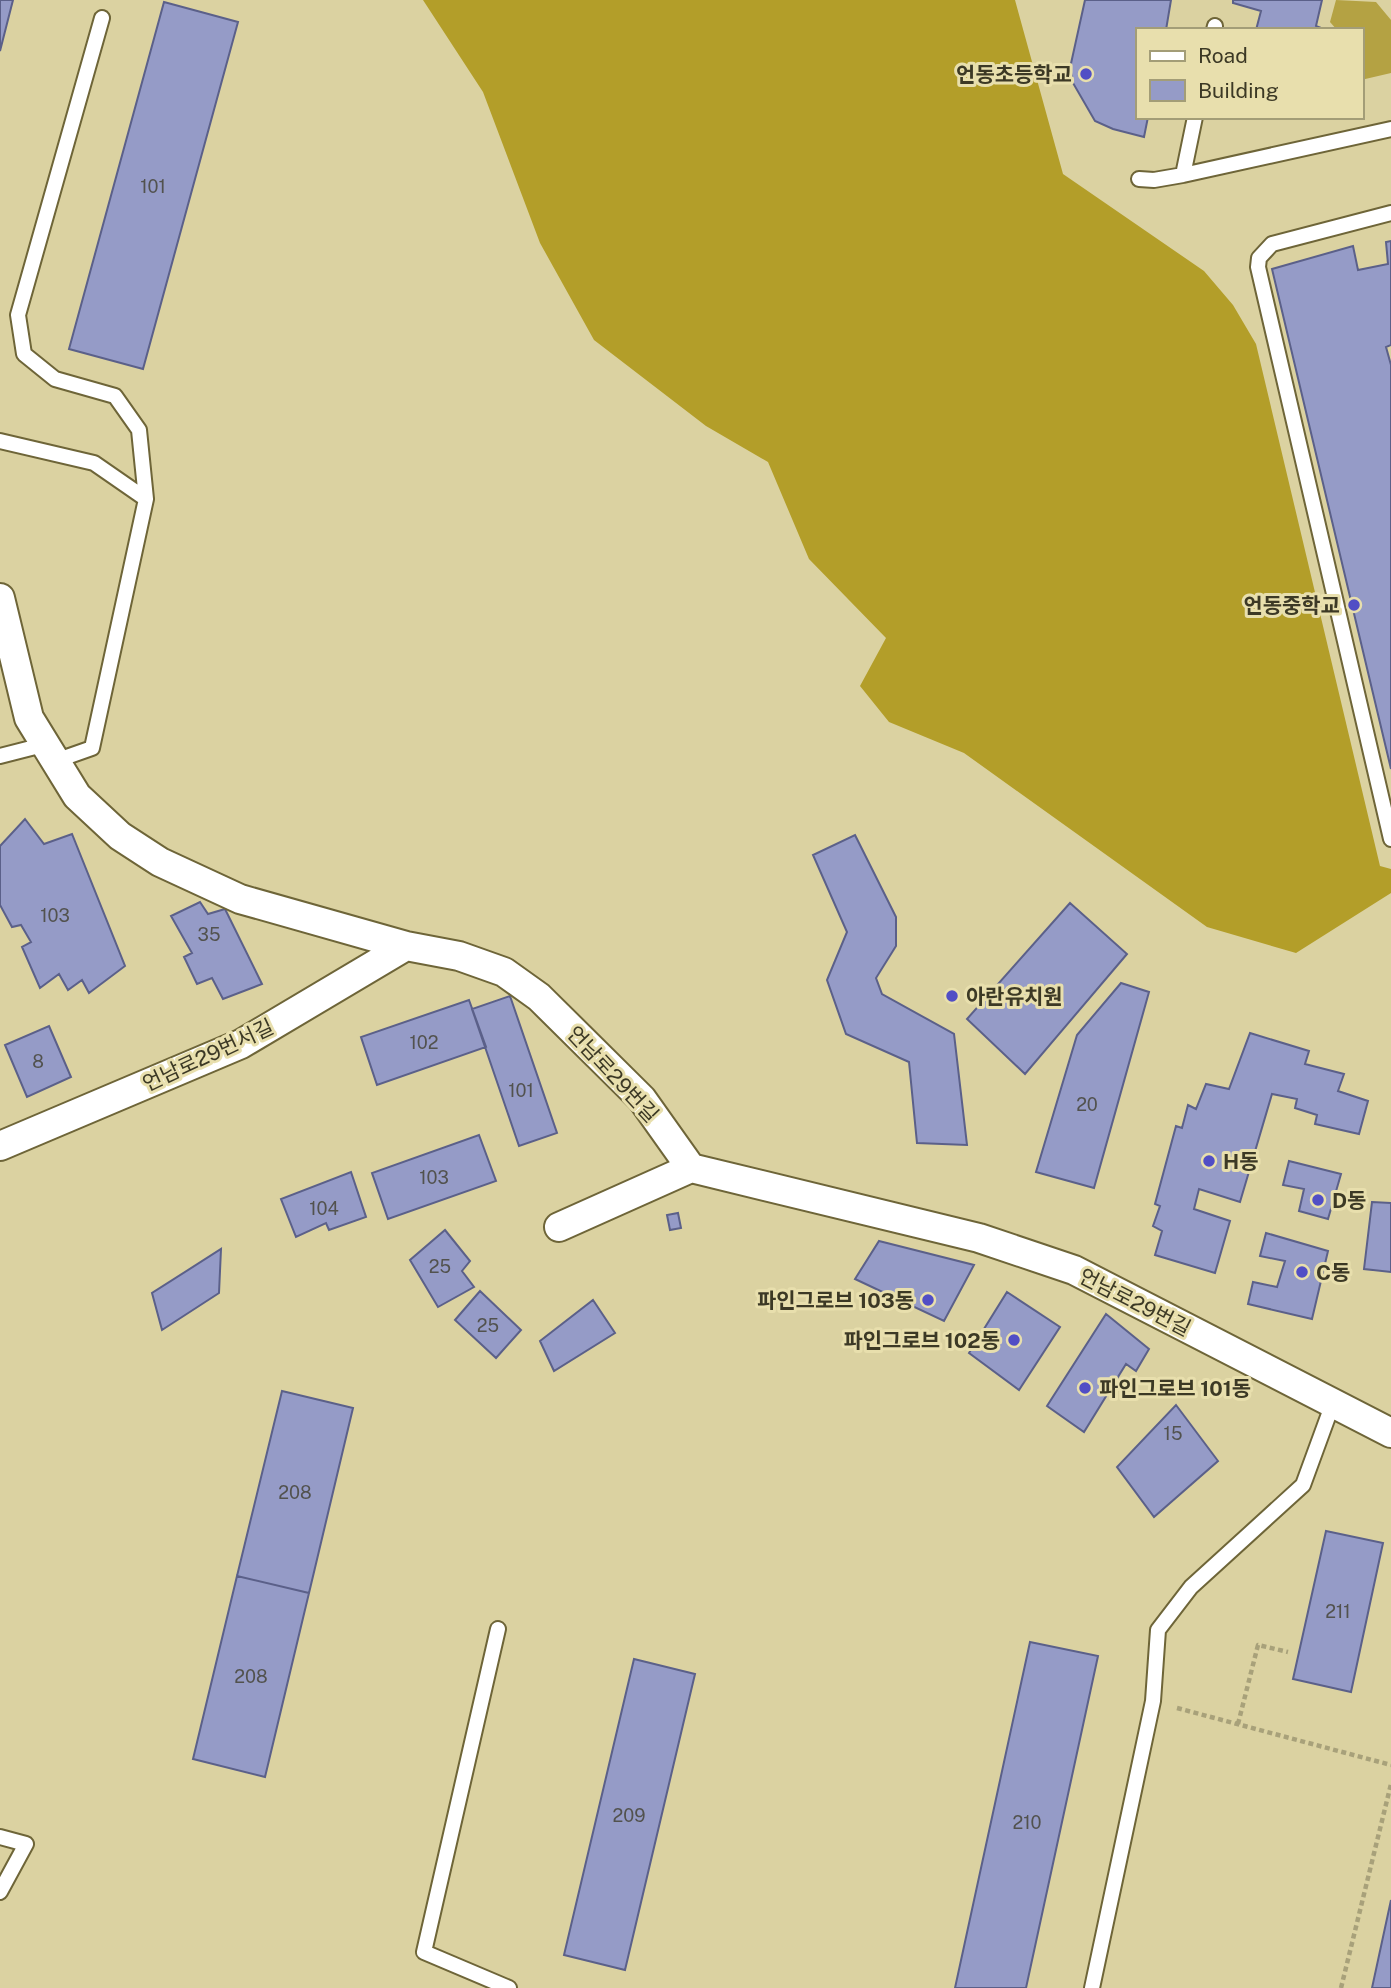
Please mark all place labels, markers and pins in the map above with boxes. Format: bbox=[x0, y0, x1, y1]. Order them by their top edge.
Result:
place label: 언동초등학교 bbox=[956, 62, 1072, 87]
marker: 언동초등학교 bbox=[1078, 66, 1094, 82]
place label: 언동중학교 bbox=[1243, 593, 1340, 618]
marker: 언동중학교 bbox=[1346, 597, 1362, 613]
place label: 아란유치원 bbox=[966, 984, 1063, 1009]
marker: 아란유치원 bbox=[944, 988, 960, 1004]
place label: H동 bbox=[1223, 1149, 1259, 1174]
marker: H동 bbox=[1201, 1153, 1217, 1169]
place label: D동 bbox=[1332, 1188, 1366, 1213]
marker: D동 bbox=[1310, 1192, 1326, 1208]
place label: C동 bbox=[1316, 1260, 1350, 1285]
marker: C동 bbox=[1294, 1264, 1310, 1280]
place label: 파인그로브 103동 bbox=[757, 1288, 914, 1313]
marker: 파인그로브 103동 bbox=[920, 1292, 936, 1308]
place label: 파인그로브 102동 bbox=[843, 1328, 1000, 1353]
marker: 파인그로브 102동 bbox=[1006, 1332, 1022, 1348]
place label: 파인그로브 101동 bbox=[1099, 1376, 1251, 1401]
marker: 파인그로브 101동 bbox=[1077, 1380, 1093, 1396]

